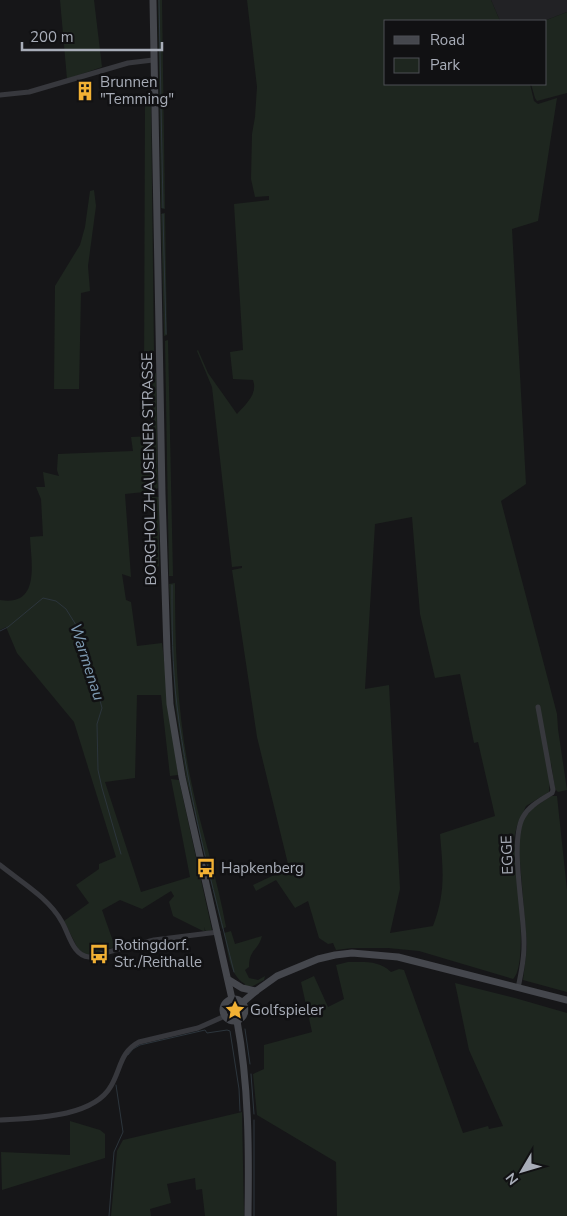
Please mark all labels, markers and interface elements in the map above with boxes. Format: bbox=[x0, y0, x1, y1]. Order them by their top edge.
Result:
scale bar bbox=[22, 20, 162, 52]
legend bbox=[384, 20, 547, 85]
text: 200 m bbox=[30, 27, 74, 47]
text: Road bbox=[430, 30, 465, 50]
text: Park bbox=[430, 55, 460, 75]
place label: Brunnen "Temming" bbox=[100, 72, 174, 109]
building icon: Brunnen "Temming" bbox=[74, 80, 96, 102]
street label: BORGHOLZHAUSENER STRASSE bbox=[137, 352, 161, 586]
water label: Warmenau bbox=[64, 621, 110, 703]
street label: EGGE bbox=[496, 835, 518, 875]
bus stop icon: Hapkenberg bbox=[195, 857, 217, 879]
place label: Hapkenberg bbox=[221, 858, 304, 878]
place label: Rotingdorf. Str./Reithalle bbox=[114, 935, 202, 972]
bus stop icon: Rotingdorf. Str./Reithalle bbox=[88, 943, 110, 965]
place icon: Golfspieler bbox=[224, 999, 246, 1021]
place label: Golfspieler bbox=[250, 1000, 324, 1020]
north arrow bbox=[497, 1146, 547, 1196]
text: N bbox=[501, 1169, 523, 1189]

